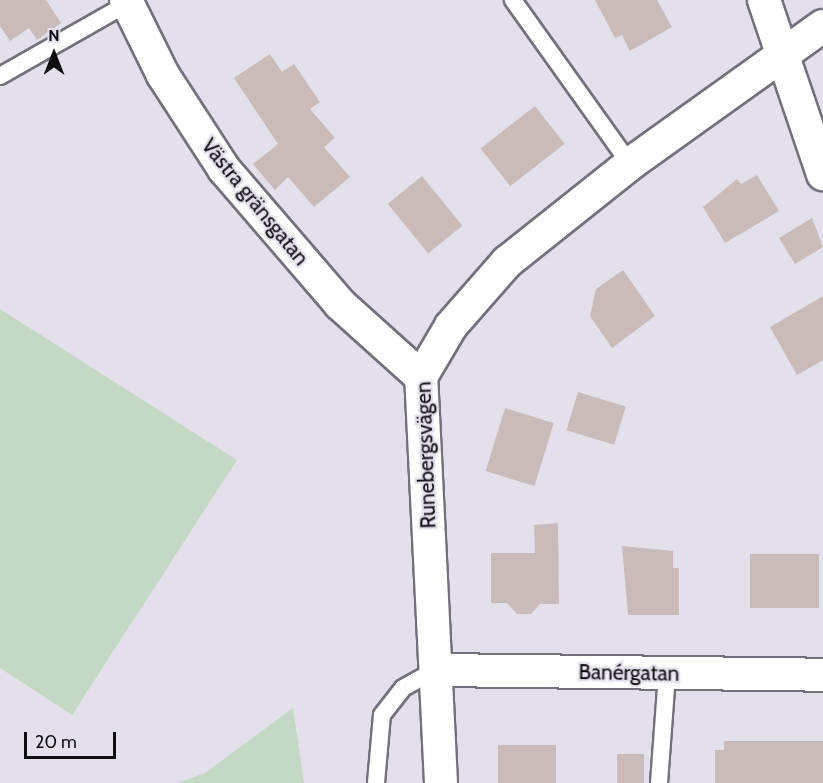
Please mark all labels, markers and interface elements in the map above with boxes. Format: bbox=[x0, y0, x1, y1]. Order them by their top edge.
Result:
north arrow bbox=[24, 24, 84, 84]
text: N bbox=[48, 26, 60, 45]
street label: Västra gränsgatan bbox=[196, 134, 314, 270]
street label: Runebergsvägen bbox=[411, 381, 441, 529]
street label: Banérgatan bbox=[578, 660, 680, 686]
scale bar bbox=[27, 720, 118, 758]
text: 20 m bbox=[35, 731, 77, 753]

